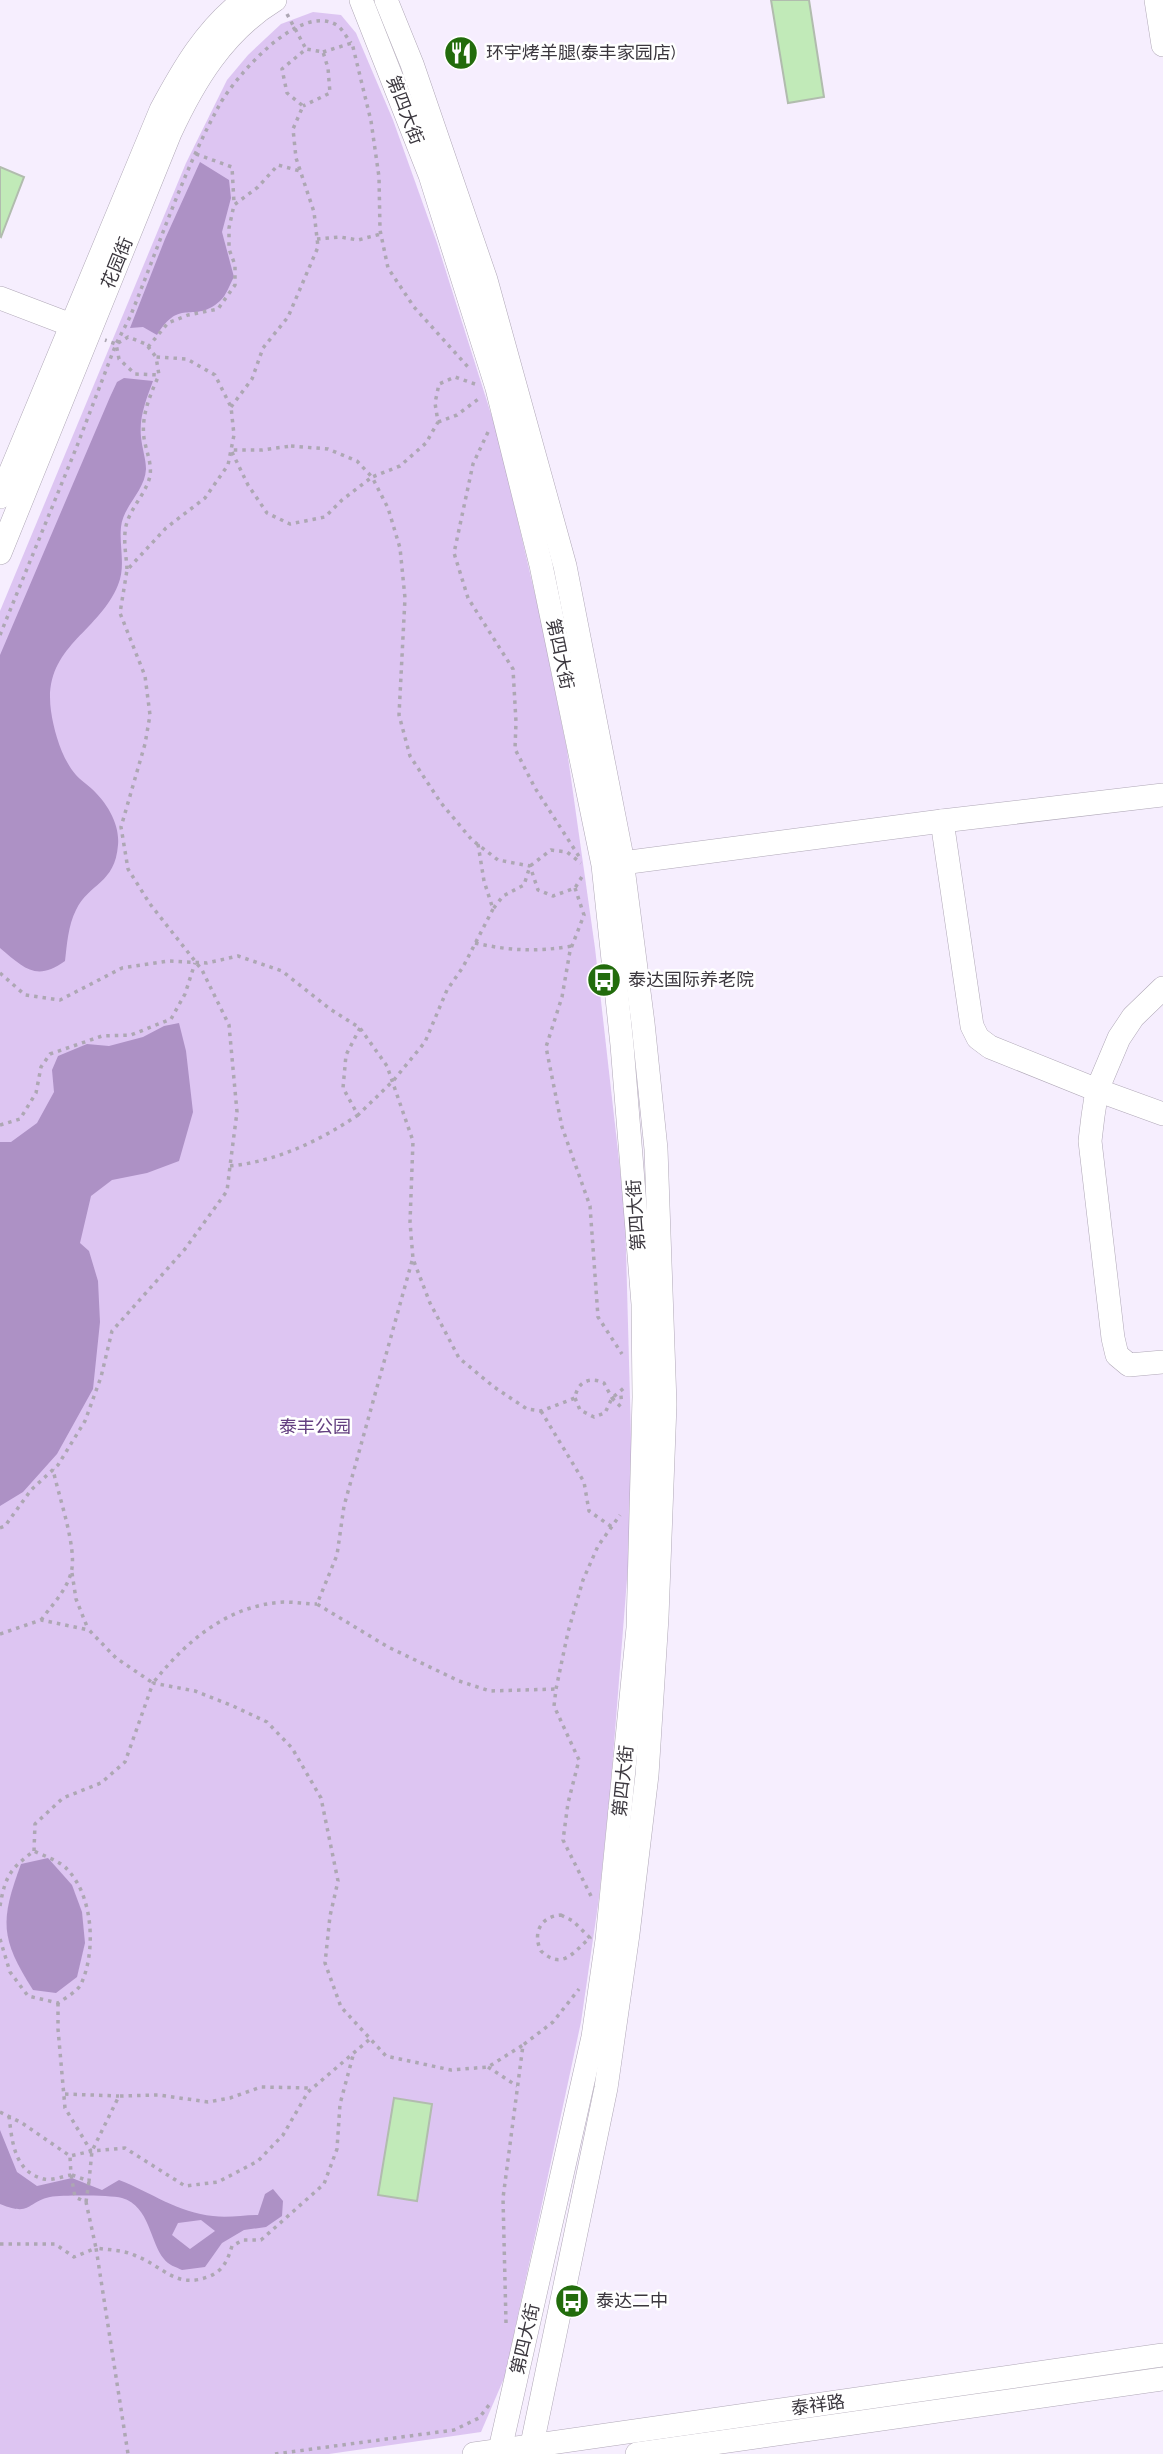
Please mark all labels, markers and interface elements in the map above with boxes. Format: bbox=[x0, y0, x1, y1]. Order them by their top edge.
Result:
restaurant icon: 环宇烤羊腿(泰丰家园店) bbox=[442, 34, 480, 72]
place label: 环宇烤羊腿(泰丰家园店) bbox=[486, 42, 676, 63]
street label: 第四大街 bbox=[383, 72, 428, 147]
street label: 花园街 bbox=[97, 234, 136, 292]
street label: 第四大街 bbox=[543, 616, 578, 691]
bus stop icon: 泰达国际养老院 bbox=[585, 961, 623, 999]
place label: 泰达国际养老院 bbox=[628, 969, 754, 990]
street label: 第四大街 bbox=[623, 1178, 648, 1252]
park label: 泰丰公园 bbox=[279, 1416, 351, 1437]
street label: 第四大街 bbox=[608, 1744, 637, 1818]
bus stop icon: 泰达二中 bbox=[553, 2282, 591, 2320]
place label: 泰达二中 bbox=[596, 2290, 668, 2311]
street label: 第四大街 bbox=[506, 2301, 543, 2376]
street label: 泰祥路 bbox=[790, 2390, 846, 2419]

